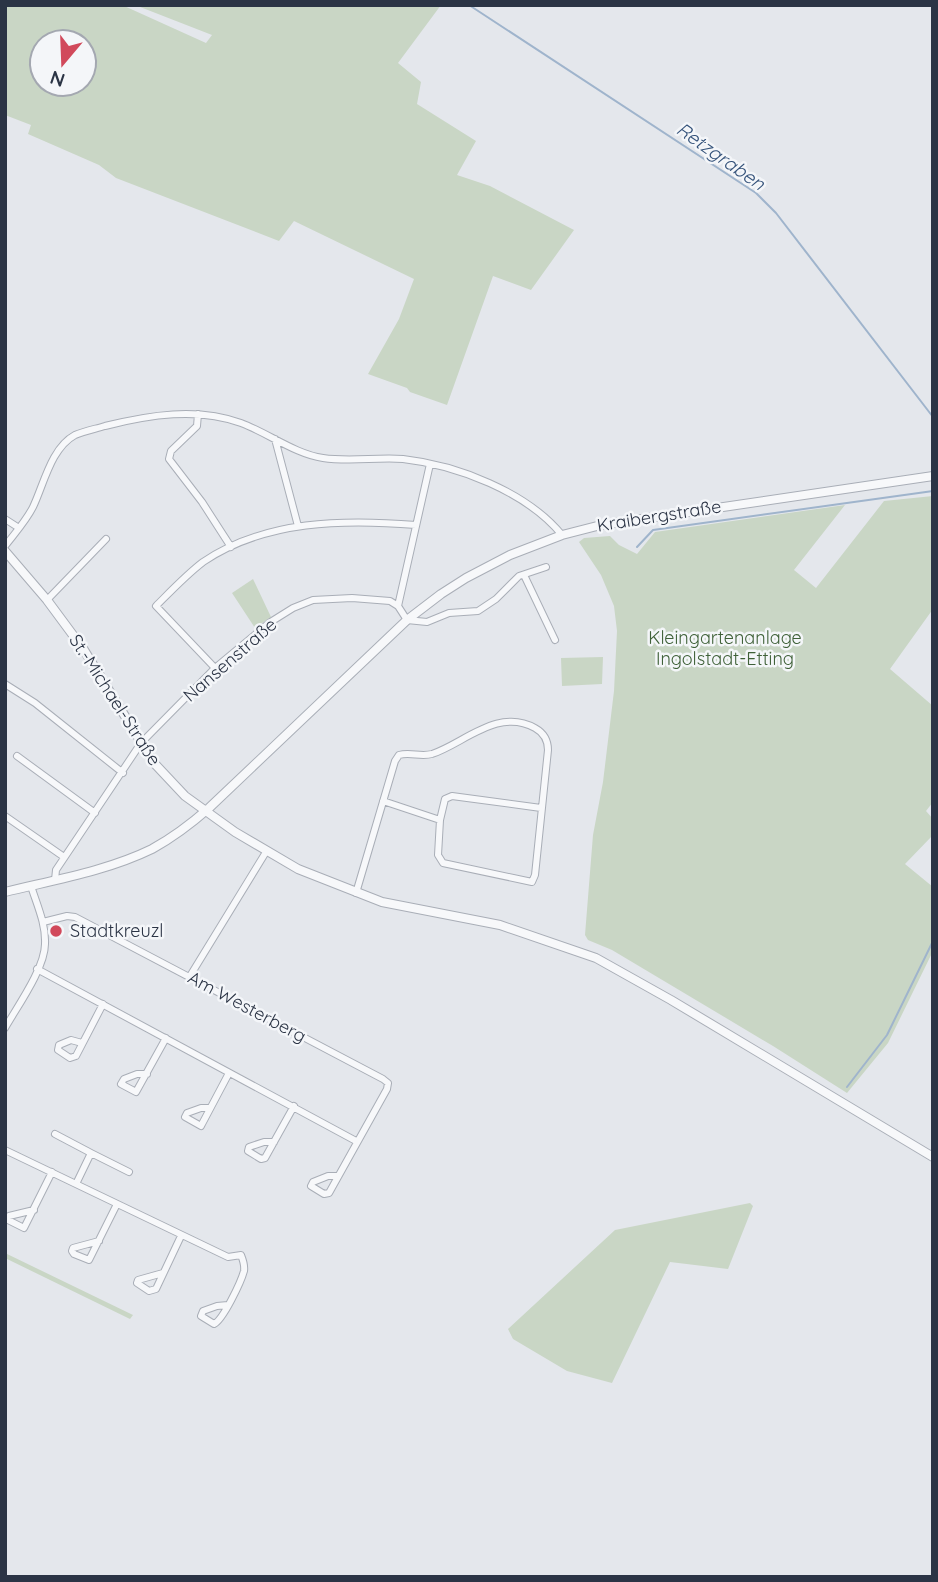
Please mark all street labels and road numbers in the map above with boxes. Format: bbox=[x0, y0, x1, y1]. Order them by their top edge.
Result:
street label: Kraibergstraße bbox=[595, 494, 723, 537]
street label: Nansenstraße bbox=[178, 613, 281, 707]
street label: St.-Michael-Straße bbox=[64, 630, 166, 770]
street label: Am Westerberg bbox=[184, 966, 310, 1047]

